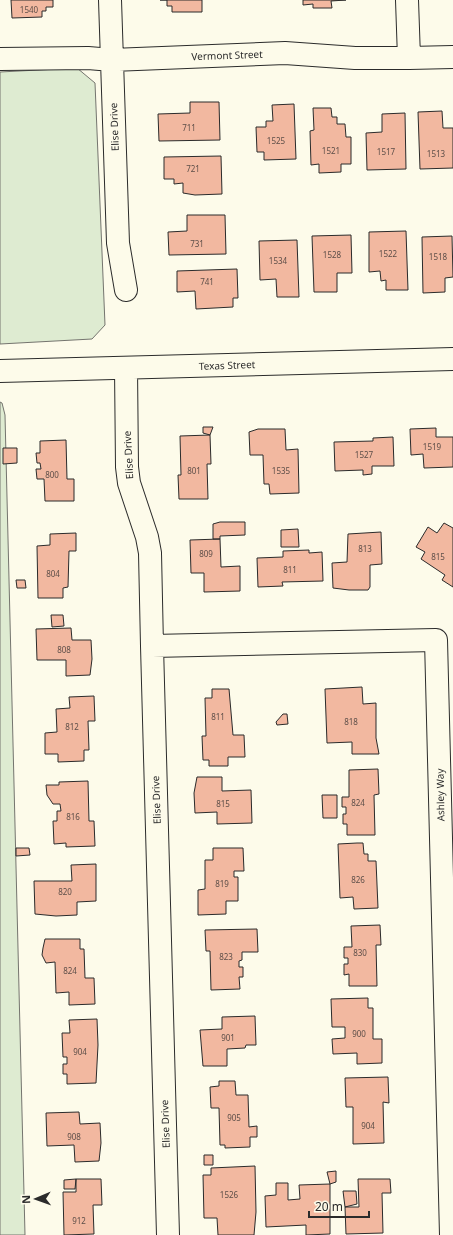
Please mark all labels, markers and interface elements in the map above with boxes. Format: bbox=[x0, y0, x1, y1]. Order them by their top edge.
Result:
house number: 1540 bbox=[20, 4, 39, 15]
street label: Vermont Street bbox=[191, 47, 263, 63]
street label: Elise Drive bbox=[106, 102, 122, 151]
house number: 711 bbox=[182, 122, 196, 133]
house number: 1525 bbox=[267, 135, 286, 146]
house number: 1521 bbox=[322, 145, 340, 156]
house number: 1517 bbox=[377, 146, 396, 157]
house number: 1513 bbox=[427, 148, 446, 159]
house number: 721 bbox=[186, 163, 200, 174]
house number: 731 bbox=[190, 238, 204, 249]
house number: 1522 bbox=[379, 248, 398, 259]
house number: 1528 bbox=[323, 249, 342, 260]
house number: 1518 bbox=[429, 251, 448, 262]
house number: 1534 bbox=[269, 255, 288, 266]
house number: 741 bbox=[200, 276, 214, 287]
street label: Texas Street bbox=[199, 357, 256, 373]
street label: Elise Drive bbox=[120, 430, 136, 480]
house number: 1519 bbox=[423, 441, 442, 452]
house number: 1527 bbox=[355, 449, 374, 460]
house number: 801 bbox=[187, 465, 201, 476]
house number: 1535 bbox=[272, 465, 291, 476]
house number: 800 bbox=[45, 469, 59, 480]
house number: 813 bbox=[358, 543, 372, 554]
house number: 809 bbox=[199, 548, 213, 559]
house number: 815 bbox=[431, 551, 445, 562]
house number: 811 bbox=[283, 564, 297, 575]
house number: 804 bbox=[46, 568, 60, 579]
house number: 808 bbox=[57, 644, 71, 655]
house number: 811 bbox=[211, 711, 225, 722]
house number: 818 bbox=[344, 716, 358, 727]
house number: 812 bbox=[65, 721, 79, 732]
street label: Ashley Way bbox=[433, 768, 447, 822]
street label: Elise Drive bbox=[148, 775, 164, 824]
house number: 824 bbox=[351, 797, 365, 808]
house number: 815 bbox=[216, 798, 230, 809]
house number: 816 bbox=[66, 811, 80, 822]
house number: 826 bbox=[351, 874, 365, 885]
house number: 819 bbox=[215, 878, 229, 889]
house number: 820 bbox=[58, 886, 72, 897]
house number: 830 bbox=[353, 947, 367, 958]
house number: 823 bbox=[219, 951, 233, 962]
house number: 824 bbox=[63, 965, 77, 976]
house number: 900 bbox=[352, 1028, 366, 1039]
house number: 901 bbox=[221, 1032, 235, 1043]
house number: 904 bbox=[73, 1046, 87, 1057]
street label: Elise Drive bbox=[157, 1099, 173, 1148]
house number: 905 bbox=[227, 1112, 241, 1123]
house number: 904 bbox=[361, 1120, 375, 1131]
house number: 908 bbox=[67, 1131, 81, 1142]
north arrow bbox=[16, 1179, 56, 1219]
house number: 1526 bbox=[220, 1189, 239, 1200]
scale bar bbox=[309, 1193, 369, 1219]
text: N bbox=[18, 1195, 33, 1204]
text: 20 m bbox=[315, 1198, 343, 1215]
house number: 912 bbox=[72, 1215, 86, 1226]

